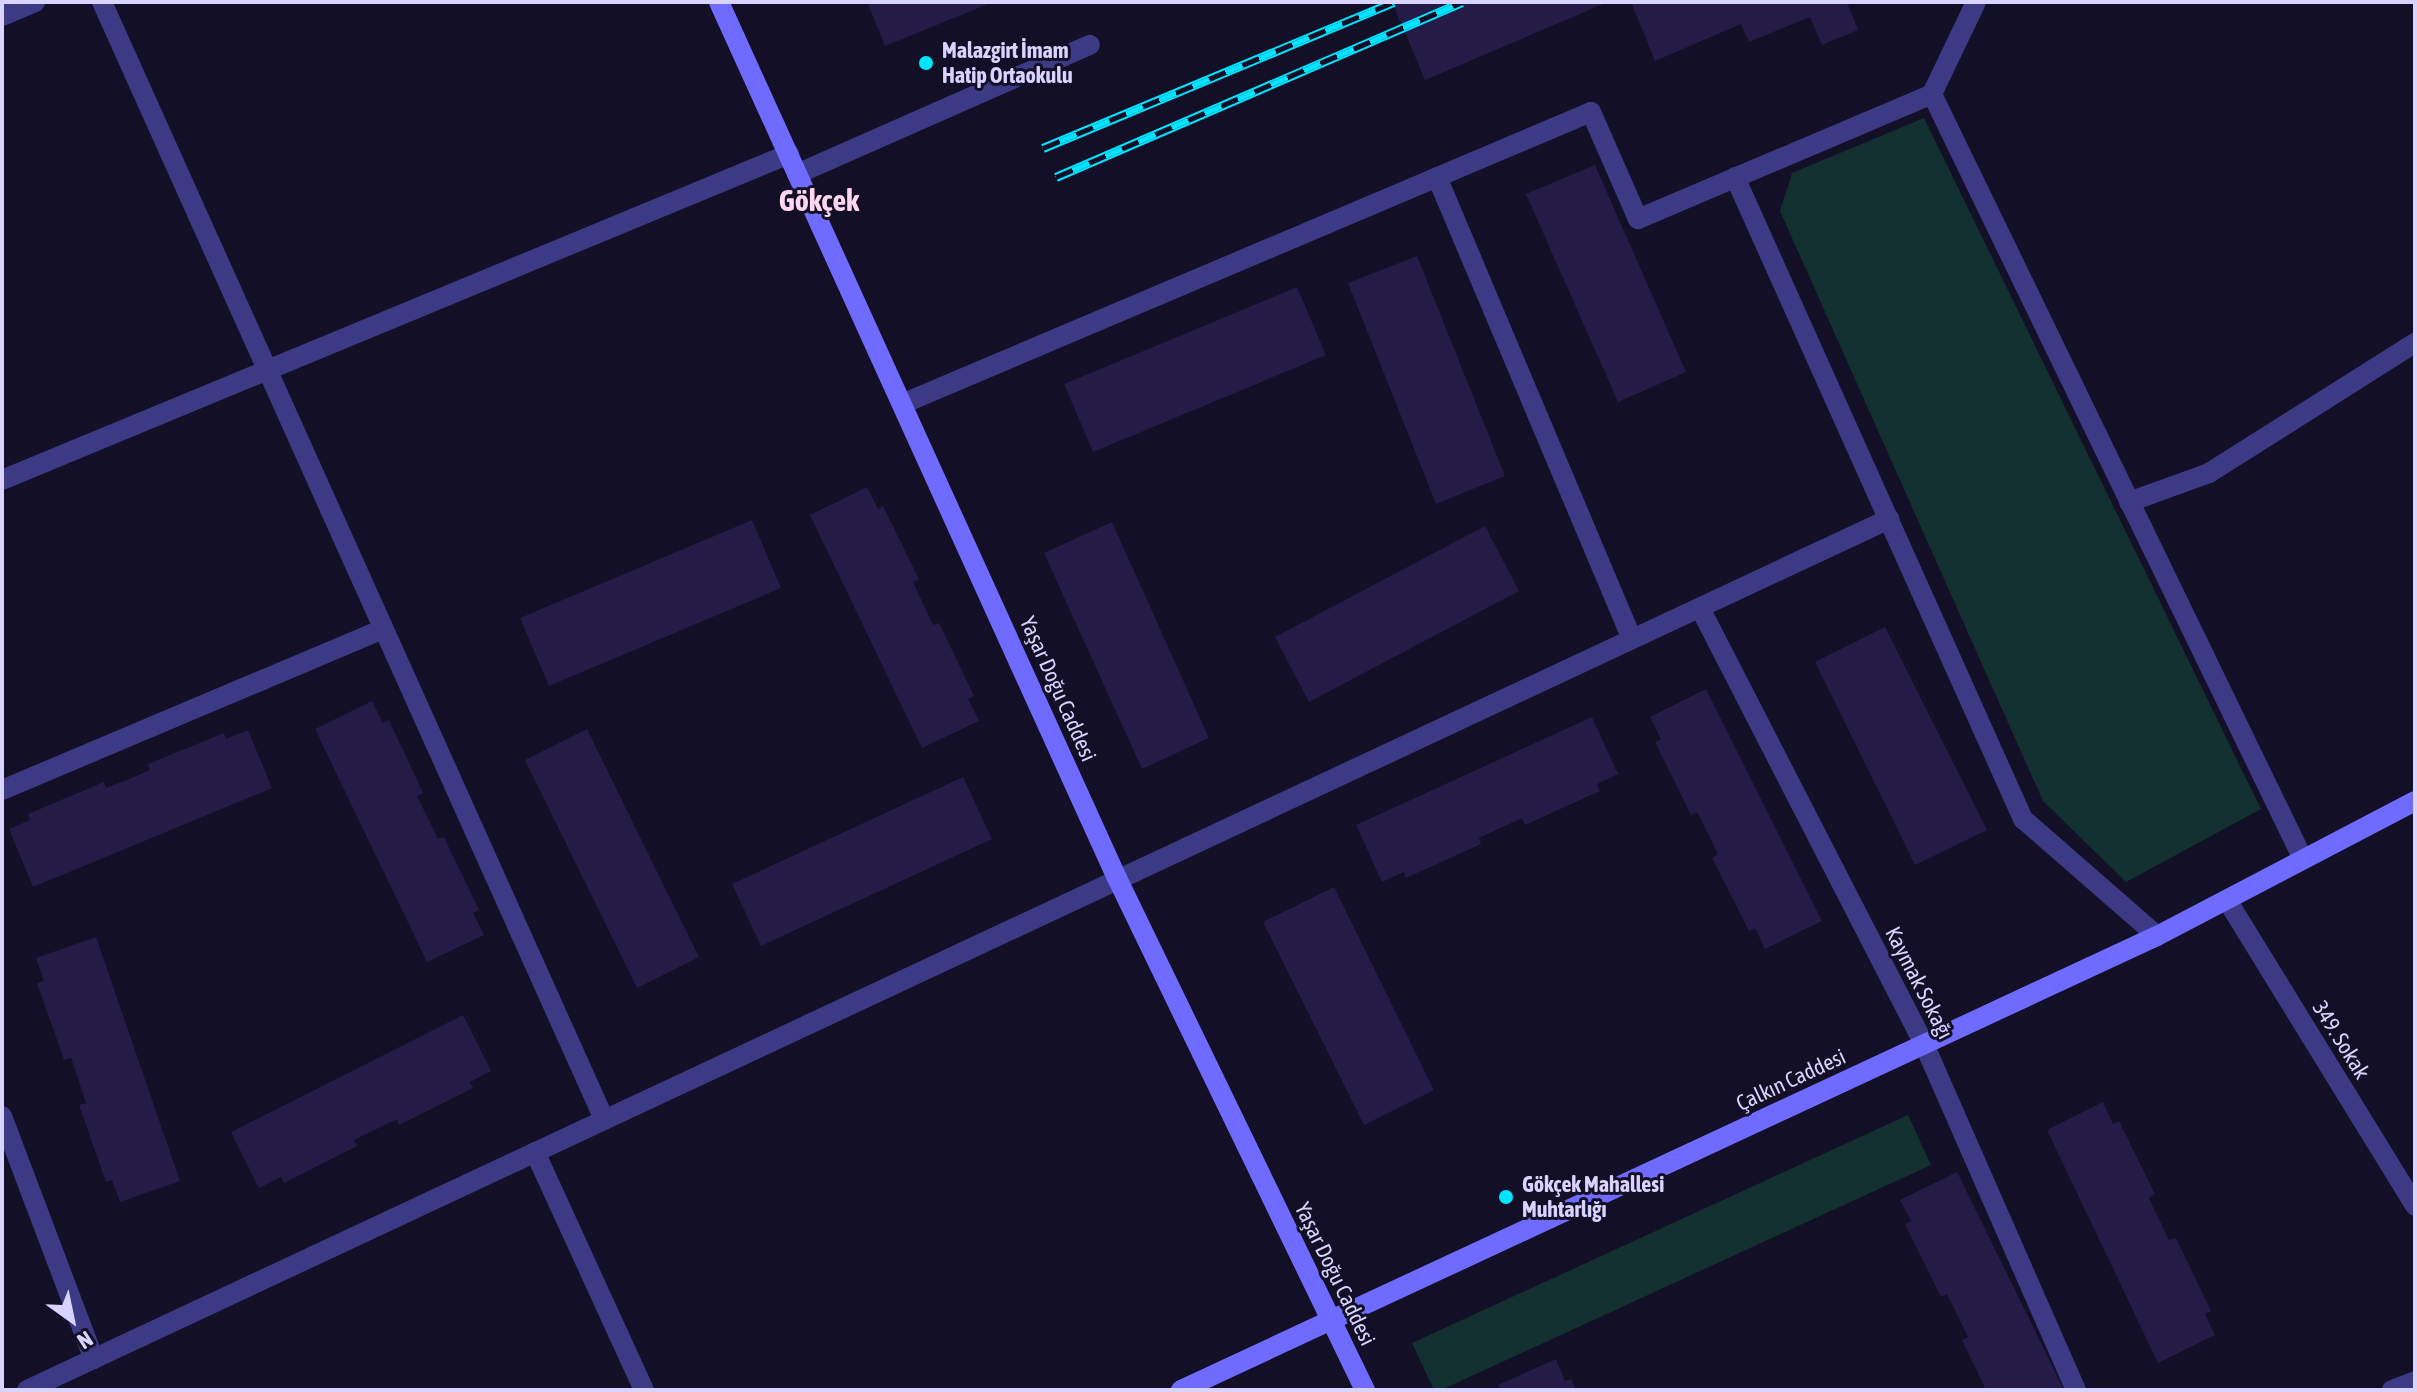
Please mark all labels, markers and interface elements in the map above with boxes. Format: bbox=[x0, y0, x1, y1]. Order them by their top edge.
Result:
place label: Malazgirt İmam Hatip Ortaokulu bbox=[942, 37, 1073, 88]
marker: Malazgirt İmam Hatip Ortaokulu bbox=[917, 54, 935, 72]
district label: Gökçek bbox=[779, 182, 859, 218]
street label: Yaşar Doğu Caddesi bbox=[1014, 612, 1102, 766]
street label: Kaymak Sokağı bbox=[1879, 922, 1959, 1044]
street label: 349. Sokak bbox=[2307, 996, 2375, 1084]
street label: Çalkın Caddesi bbox=[1732, 1043, 1850, 1117]
place label: Gökçek Mahallesi Muhtarlığı bbox=[1522, 1171, 1664, 1222]
marker: Gökçek Mahallesi Muhtarlığı bbox=[1497, 1188, 1515, 1206]
street label: Yaşar Doğu Caddesi bbox=[1289, 1198, 1381, 1350]
north arrow bbox=[32, 1280, 112, 1360]
text: N bbox=[73, 1326, 98, 1355]

